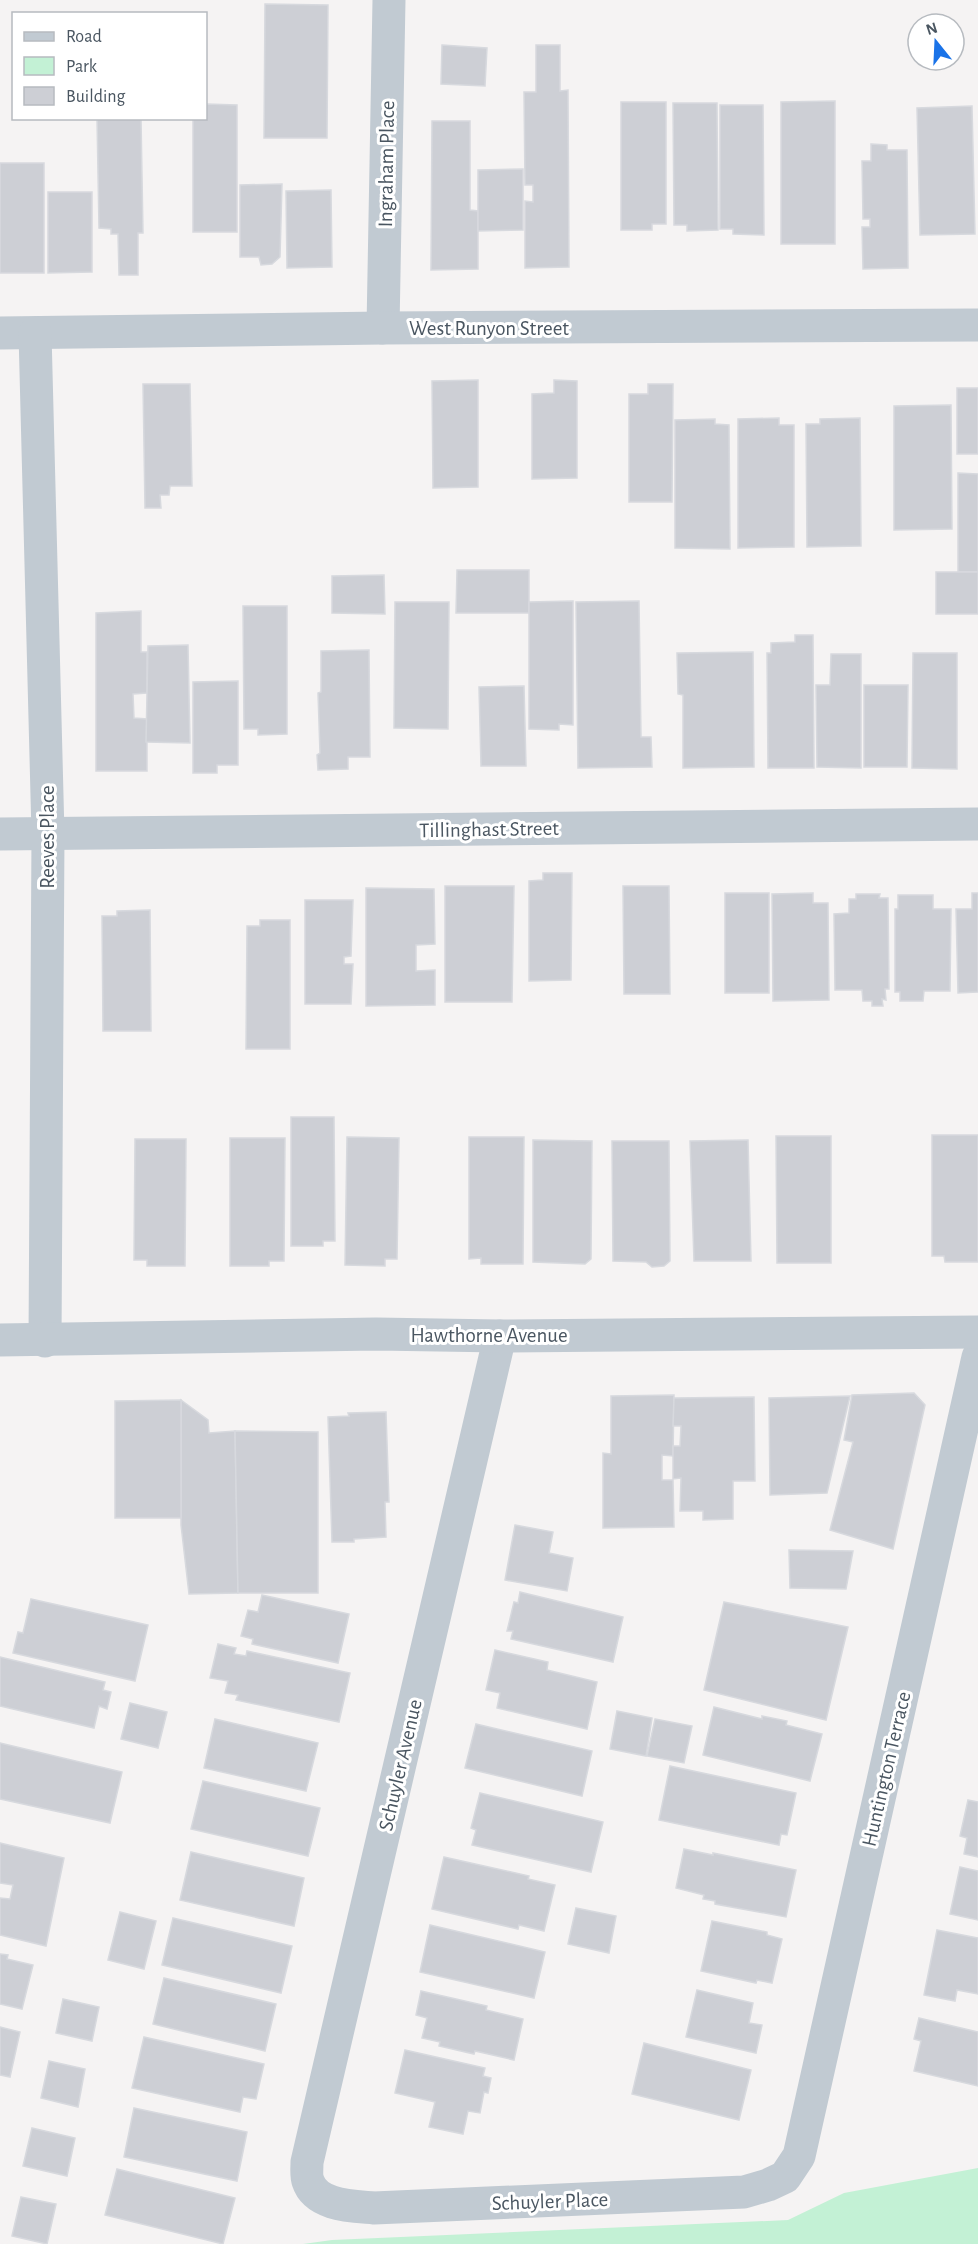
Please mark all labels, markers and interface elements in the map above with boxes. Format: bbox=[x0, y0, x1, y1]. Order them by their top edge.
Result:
legend bbox=[12, 12, 207, 120]
north arrow bbox=[906, 12, 966, 72]
text: N bbox=[924, 19, 939, 38]
text: Road bbox=[66, 28, 102, 46]
text: Park bbox=[66, 58, 98, 76]
text: Building bbox=[66, 88, 126, 106]
street label: Ingraham Place bbox=[375, 100, 398, 228]
street label: West Runyon Street bbox=[409, 318, 569, 339]
street label: Reeves Place bbox=[37, 785, 58, 889]
street label: Tillinghast Street bbox=[419, 818, 559, 841]
street label: Hawthorne Avenue bbox=[410, 1325, 568, 1346]
street label: Huntington Terrace bbox=[858, 1690, 915, 1849]
street label: Schuyler Avenue bbox=[375, 1697, 426, 1833]
street label: Schuyler Place bbox=[491, 2189, 609, 2214]

